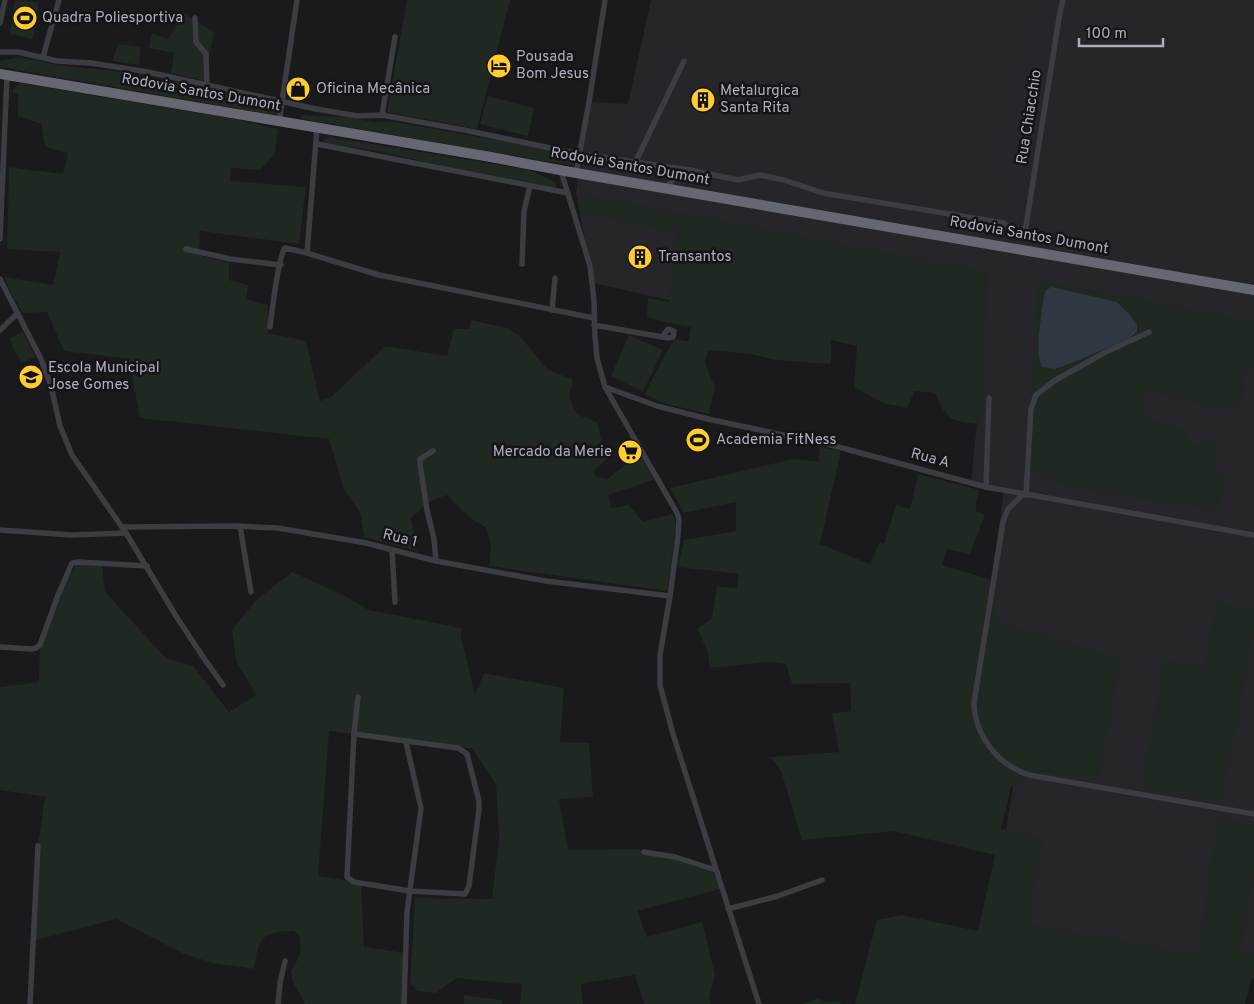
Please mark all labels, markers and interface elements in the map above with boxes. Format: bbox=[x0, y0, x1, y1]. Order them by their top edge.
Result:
sports icon: Quadra Poliesportiva bbox=[12, 5, 38, 31]
place label: Quadra Poliesportiva bbox=[42, 9, 183, 28]
scale bar bbox=[1079, 15, 1163, 47]
text: 100 m bbox=[1086, 25, 1127, 44]
place label: Pousada Bom Jesus bbox=[516, 48, 589, 84]
hotel icon: Pousada Bom Jesus bbox=[486, 53, 512, 79]
street label: Rua Chiacchio bbox=[1013, 68, 1047, 166]
street label: Rodovia Santos Dumont bbox=[120, 70, 282, 116]
shop icon: Oficina Mecânica bbox=[285, 76, 311, 102]
place label: Oficina Mecânica bbox=[316, 80, 430, 99]
place label: Metalurgica Santa Rita bbox=[720, 82, 799, 118]
building icon: Metalurgica Santa Rita bbox=[690, 87, 716, 113]
street label: Rodovia Santos Dumont bbox=[549, 144, 711, 190]
street label: Rodovia Santos Dumont bbox=[948, 213, 1110, 259]
building icon: Transantos bbox=[627, 244, 653, 270]
place label: Transantos bbox=[658, 248, 731, 267]
place label: Escola Municipal Jose Gomes bbox=[48, 359, 160, 395]
school or university icon: Escola Municipal Jose Gomes bbox=[18, 364, 44, 390]
sports icon: Academia FitNess bbox=[685, 427, 711, 453]
place label: Academia FitNess bbox=[716, 431, 837, 450]
supermarket icon: Mercado da Merie bbox=[617, 439, 643, 465]
place label: Mercado da Merie bbox=[493, 443, 612, 462]
street label: Rua A bbox=[909, 445, 951, 473]
street label: Rua 1 bbox=[381, 526, 419, 552]

